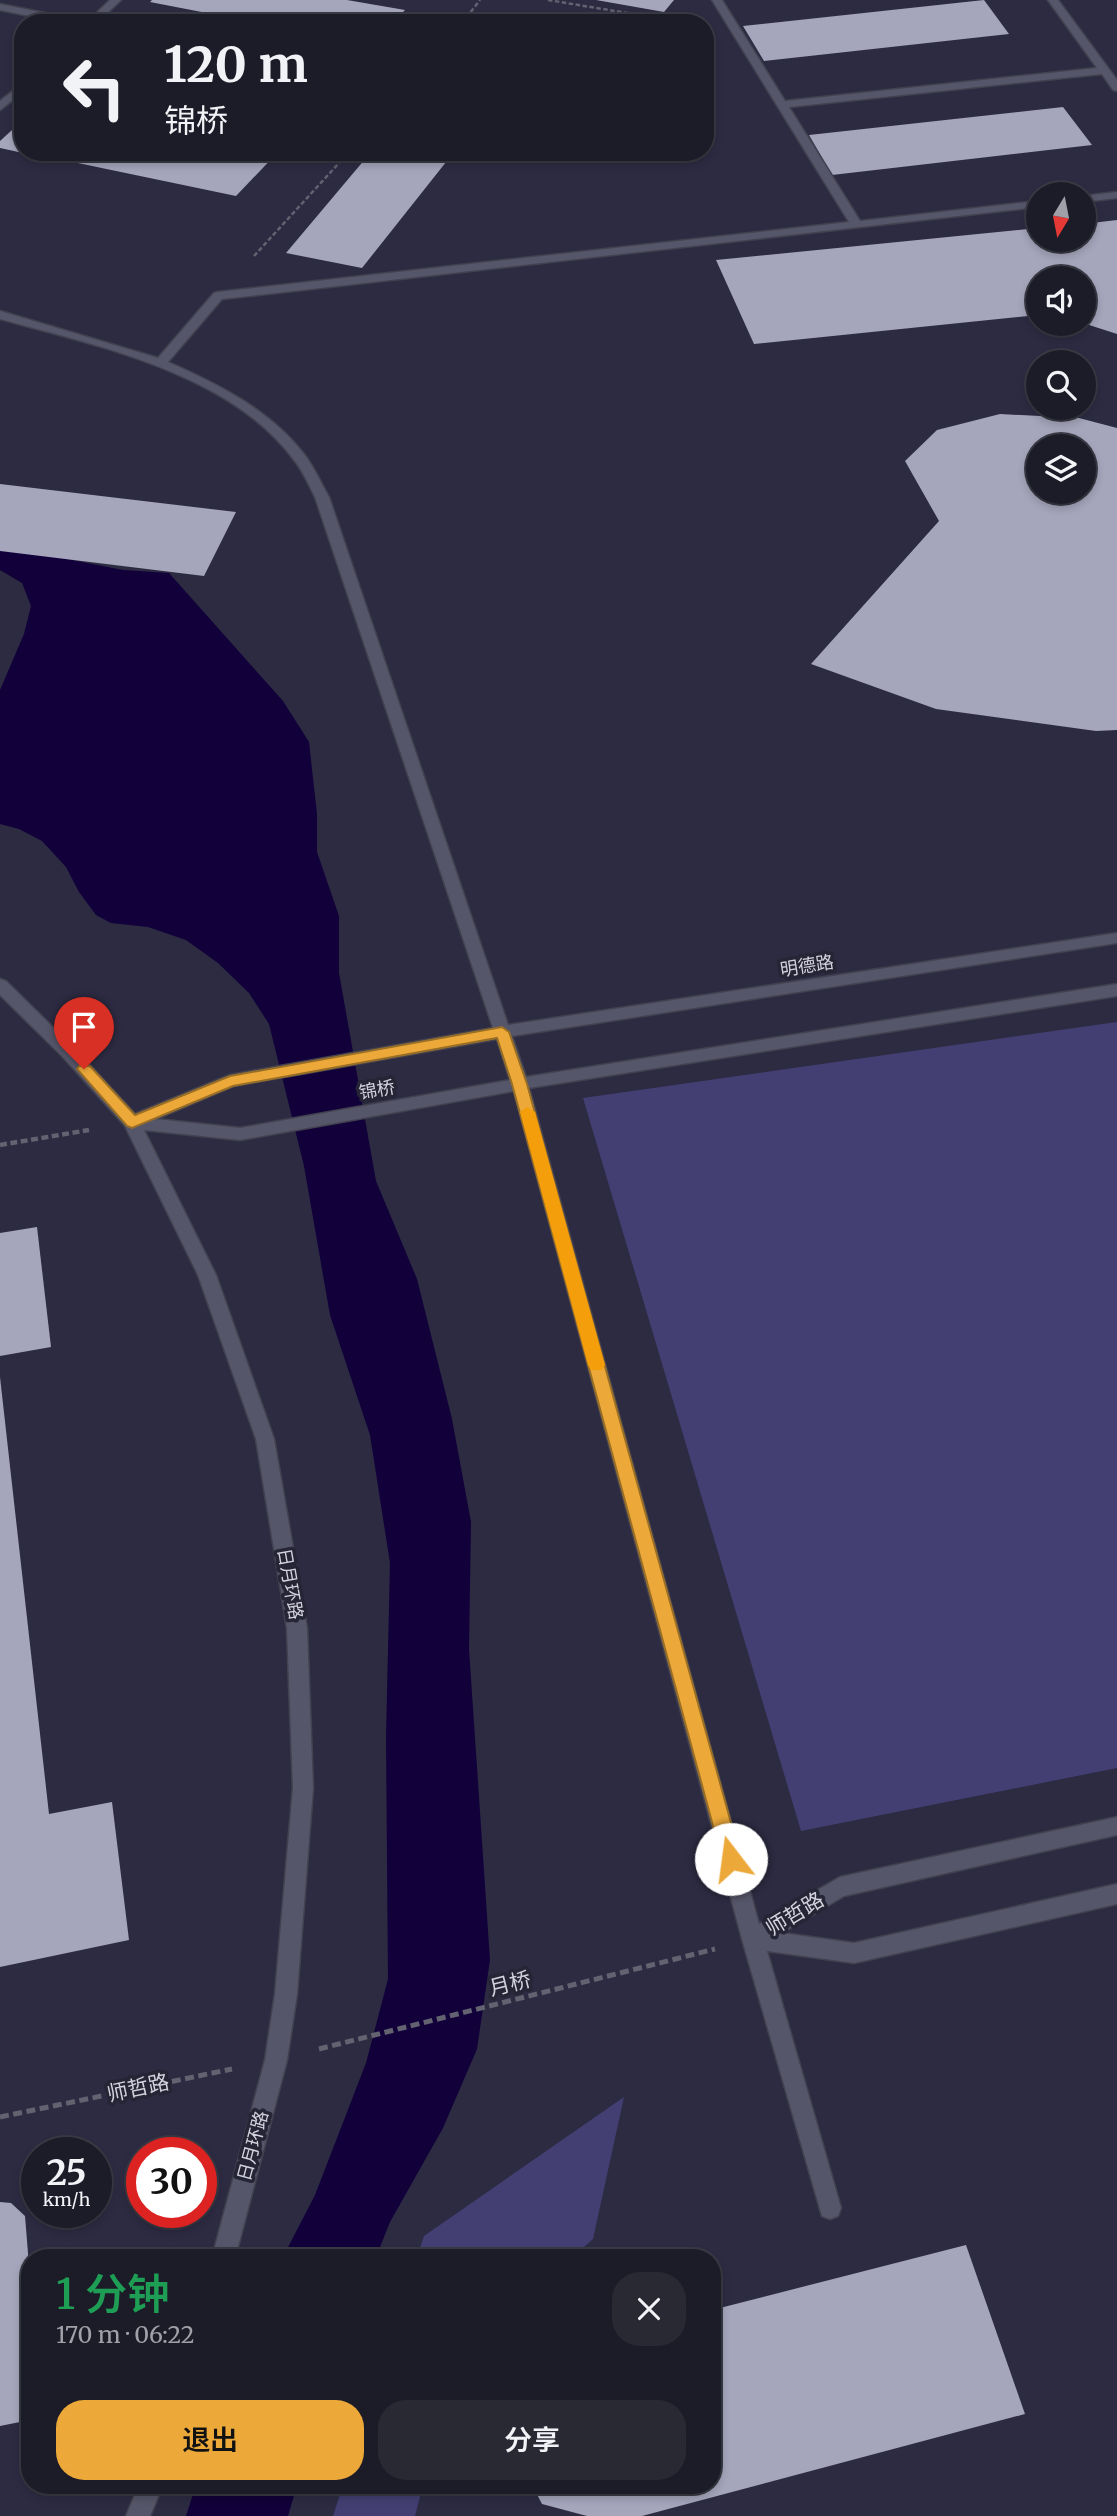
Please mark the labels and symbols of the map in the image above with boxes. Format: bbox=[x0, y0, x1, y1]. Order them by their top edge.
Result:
north arrow bbox=[1026, 182, 1096, 252]
street label: 明德路 bbox=[778, 950, 835, 981]
pin bbox=[54, 997, 114, 1069]
street label: 锦桥 bbox=[357, 1075, 397, 1104]
street label: 日月环路 bbox=[273, 1546, 308, 1621]
position arrow bbox=[694, 1822, 768, 1896]
street label: 师哲路 bbox=[761, 1886, 829, 1941]
street label: 月桥 bbox=[486, 1965, 534, 2002]
street label: 师哲路 bbox=[104, 2068, 172, 2107]
street label: 日月环路 bbox=[232, 2108, 273, 2184]
speed limit sign: 30 bbox=[126, 2137, 217, 2228]

